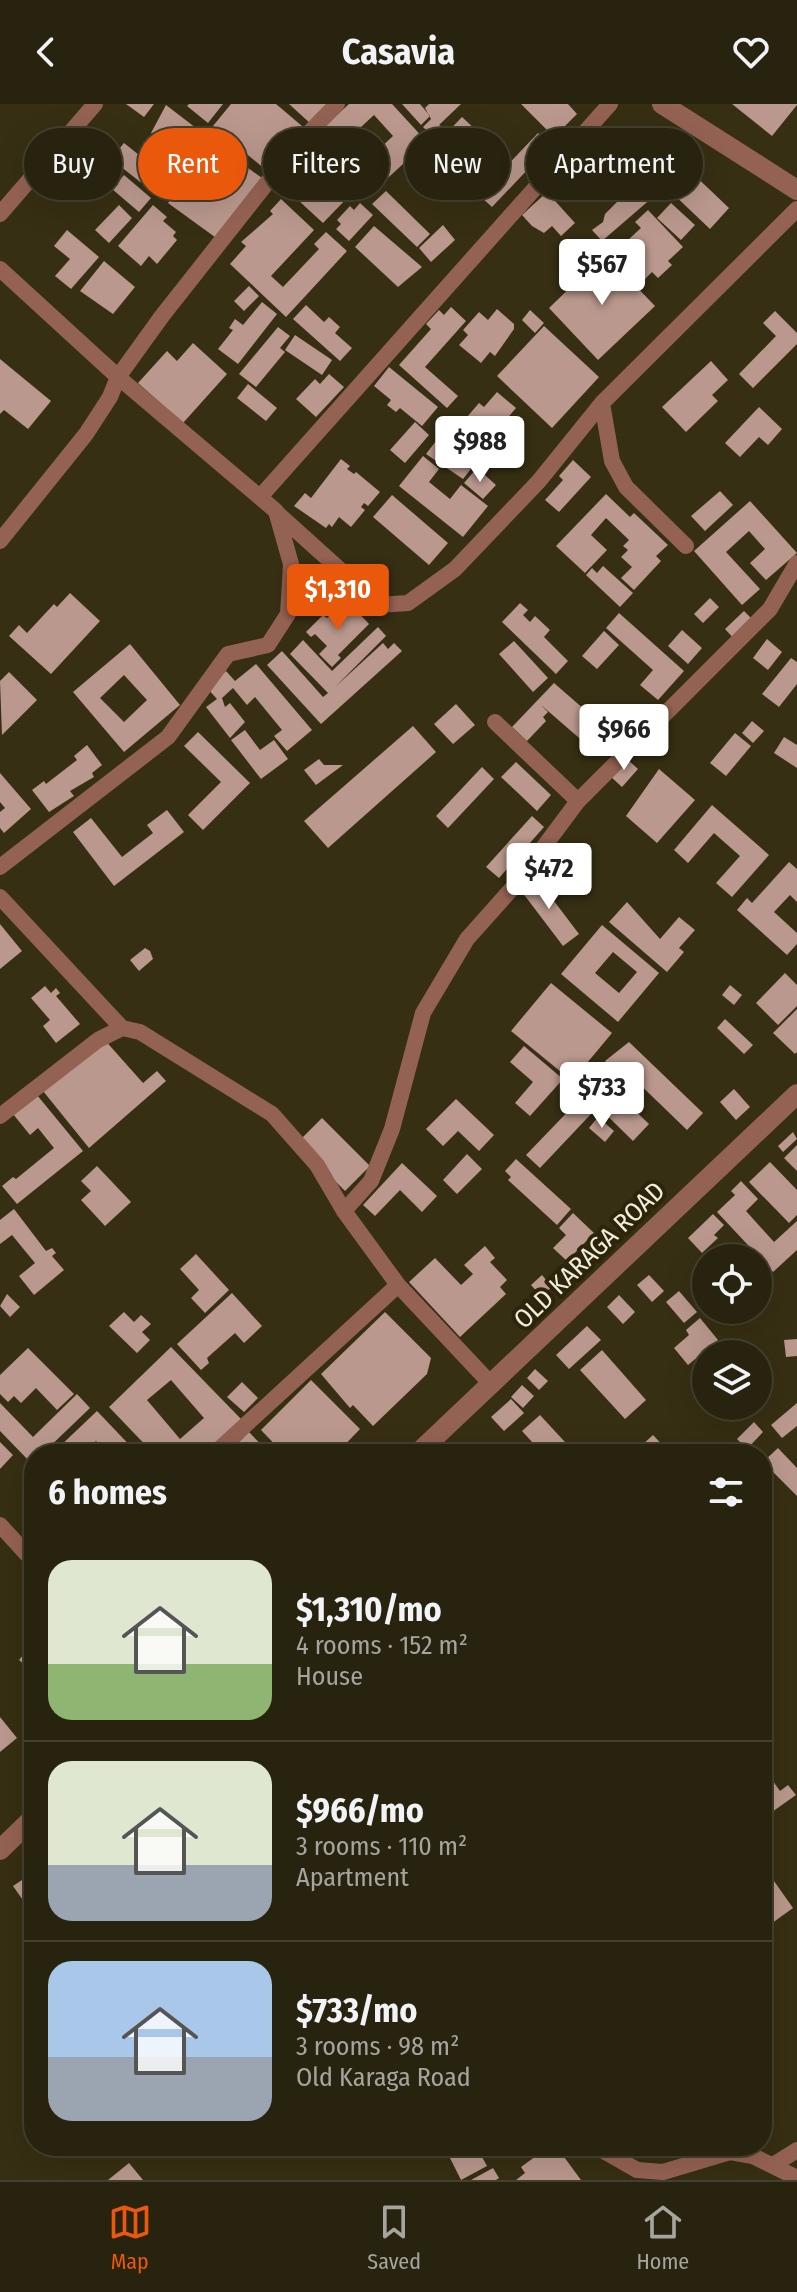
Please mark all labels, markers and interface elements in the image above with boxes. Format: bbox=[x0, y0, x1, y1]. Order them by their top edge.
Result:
icon: back bbox=[24, 30, 68, 74]
text: Casavia bbox=[342, 30, 455, 74]
icon: heart bbox=[729, 30, 773, 74]
chip: Buy bbox=[24, 128, 122, 200]
chip: Rent bbox=[138, 128, 247, 200]
chip: Filters bbox=[263, 128, 389, 200]
chip: New bbox=[405, 128, 510, 200]
chip: Apartment bbox=[526, 128, 703, 200]
pin: $567 bbox=[555, 239, 649, 307]
text: $567 bbox=[577, 249, 627, 280]
pin: $988 bbox=[433, 416, 527, 484]
text: $988 bbox=[453, 426, 507, 457]
pin: $1,310 bbox=[273, 564, 403, 632]
text: $1,310 bbox=[305, 574, 371, 605]
pin: $966 bbox=[577, 704, 671, 772]
text: $966 bbox=[597, 714, 651, 745]
pin: $472 bbox=[502, 843, 596, 911]
text: $472 bbox=[525, 853, 573, 884]
pin: $733 bbox=[555, 1062, 649, 1130]
text: $733 bbox=[578, 1072, 626, 1103]
street label: OLD KARAGA ROAD bbox=[508, 1176, 671, 1335]
map controls bbox=[692, 1244, 772, 1420]
button: locate bbox=[692, 1244, 772, 1324]
button: layers bbox=[692, 1340, 772, 1420]
icon: filters bbox=[704, 1470, 748, 1514]
text: 6 homes bbox=[48, 1472, 167, 1513]
text: $1,310/mo bbox=[296, 1589, 442, 1630]
icon: home bbox=[112, 1592, 208, 1688]
text: 4 rooms · 152 m² bbox=[296, 1630, 468, 1661]
text: House bbox=[296, 1661, 363, 1692]
text: $966/mo bbox=[296, 1790, 424, 1831]
icon: home bbox=[112, 1793, 208, 1889]
text: 3 rooms · 110 m² bbox=[296, 1831, 467, 1862]
text: Apartment bbox=[296, 1862, 409, 1893]
text: $733/mo bbox=[296, 1990, 417, 2031]
icon: home bbox=[112, 1993, 208, 2089]
text: 3 rooms · 98 m² bbox=[296, 2031, 459, 2062]
text: Old Karaga Road bbox=[296, 2062, 471, 2093]
tab: Map bbox=[108, 2200, 152, 2275]
tab: Saved bbox=[367, 2200, 421, 2275]
tab: Home bbox=[637, 2200, 689, 2275]

